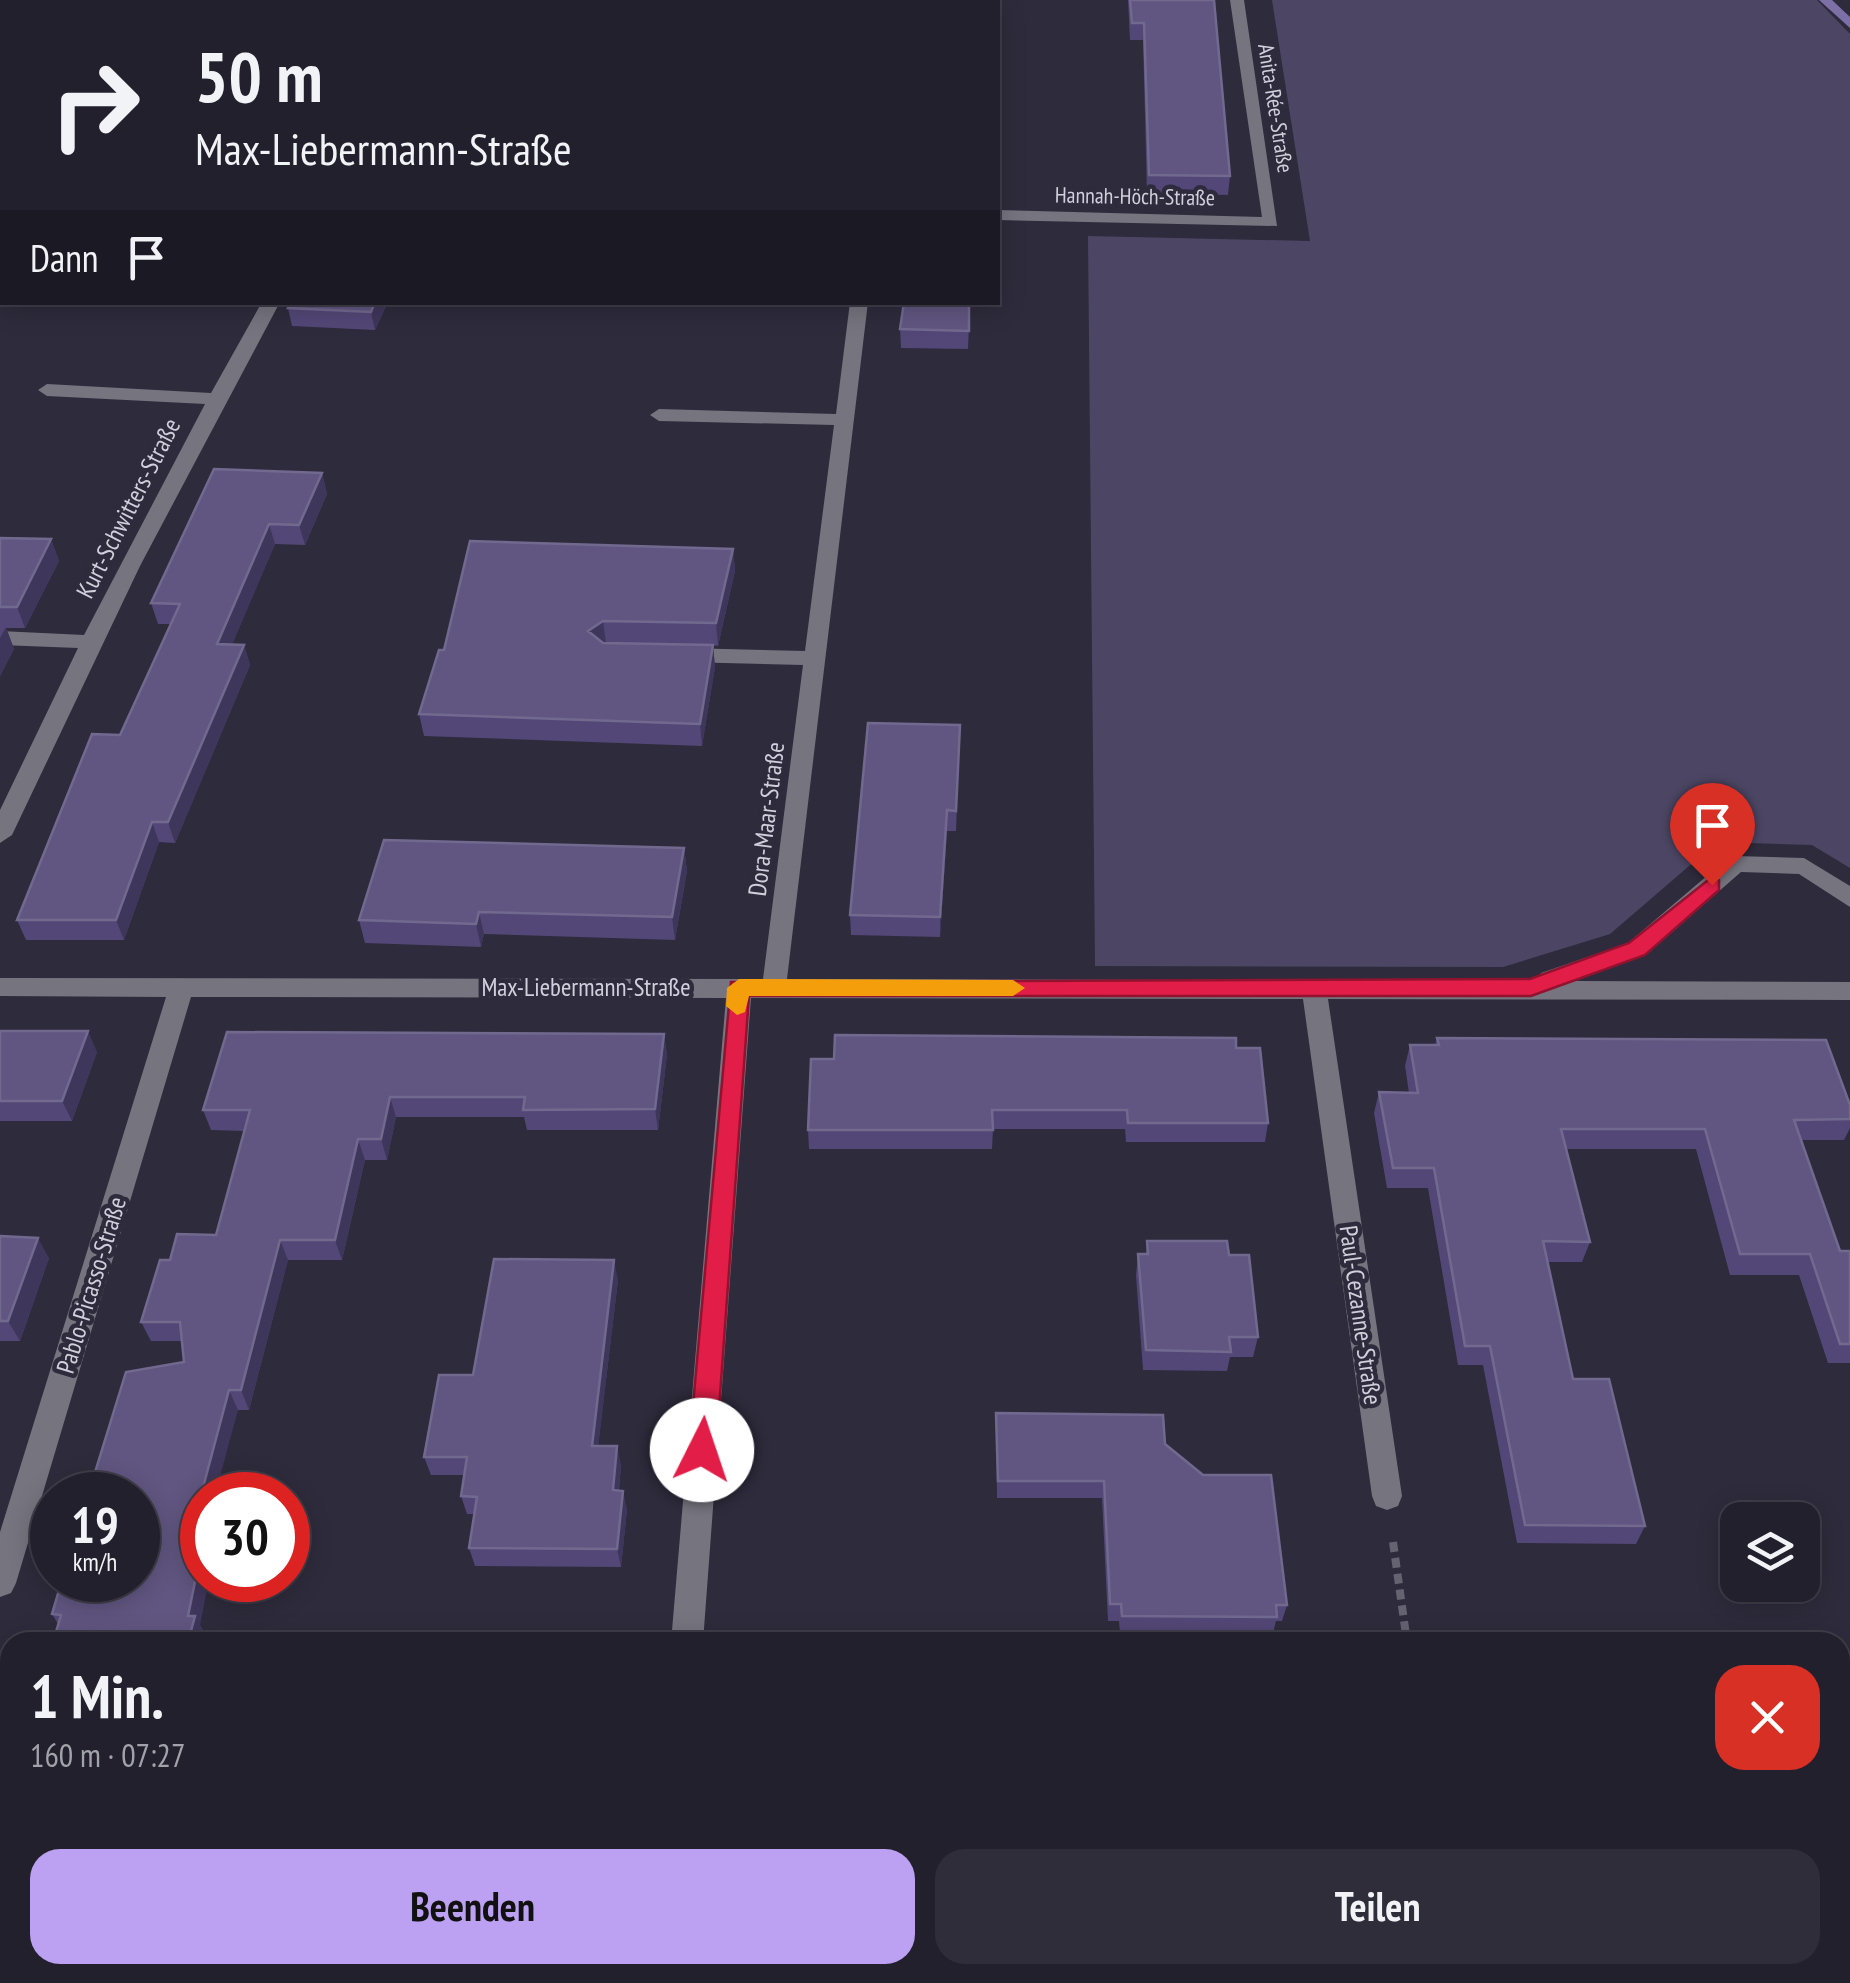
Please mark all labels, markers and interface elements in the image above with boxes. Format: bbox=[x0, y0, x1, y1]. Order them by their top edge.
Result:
text: 50 m bbox=[195, 31, 323, 121]
icon: right bbox=[30, 40, 160, 170]
street label: Anita-Rée-Straße bbox=[1252, 41, 1300, 175]
text: Max-Liebermann-Straße bbox=[195, 119, 572, 177]
street label: Hannah-Höch-Straße bbox=[1055, 181, 1215, 211]
icon: arrive bbox=[119, 230, 174, 285]
text: Dann bbox=[30, 233, 99, 282]
street label: Kurt-Schwitters-Straße bbox=[69, 413, 187, 603]
street label: Dora-Maar-Straße bbox=[741, 740, 791, 898]
pin bbox=[1670, 783, 1755, 886]
icon: arrive bbox=[1685, 798, 1740, 853]
street label: Max-Liebermann-Straße bbox=[481, 971, 691, 1003]
street label: Pablo-Picasso-Straße bbox=[49, 1193, 133, 1377]
street label: Paul-Cezanne-Straße bbox=[1333, 1223, 1389, 1407]
position arrow bbox=[650, 1398, 754, 1502]
speed limit sign: 30 bbox=[180, 1472, 310, 1602]
text: 19 bbox=[71, 1492, 119, 1557]
map controls bbox=[1720, 1502, 1820, 1602]
button: layers bbox=[1720, 1502, 1820, 1602]
text: km/h bbox=[73, 1546, 117, 1578]
text: 1 Min. bbox=[30, 1657, 164, 1735]
button: close bbox=[1715, 1665, 1820, 1770]
text: 160 m · 07:27 bbox=[30, 1734, 185, 1776]
button: Beenden bbox=[30, 1849, 915, 1964]
button: Teilen bbox=[935, 1849, 1820, 1964]

